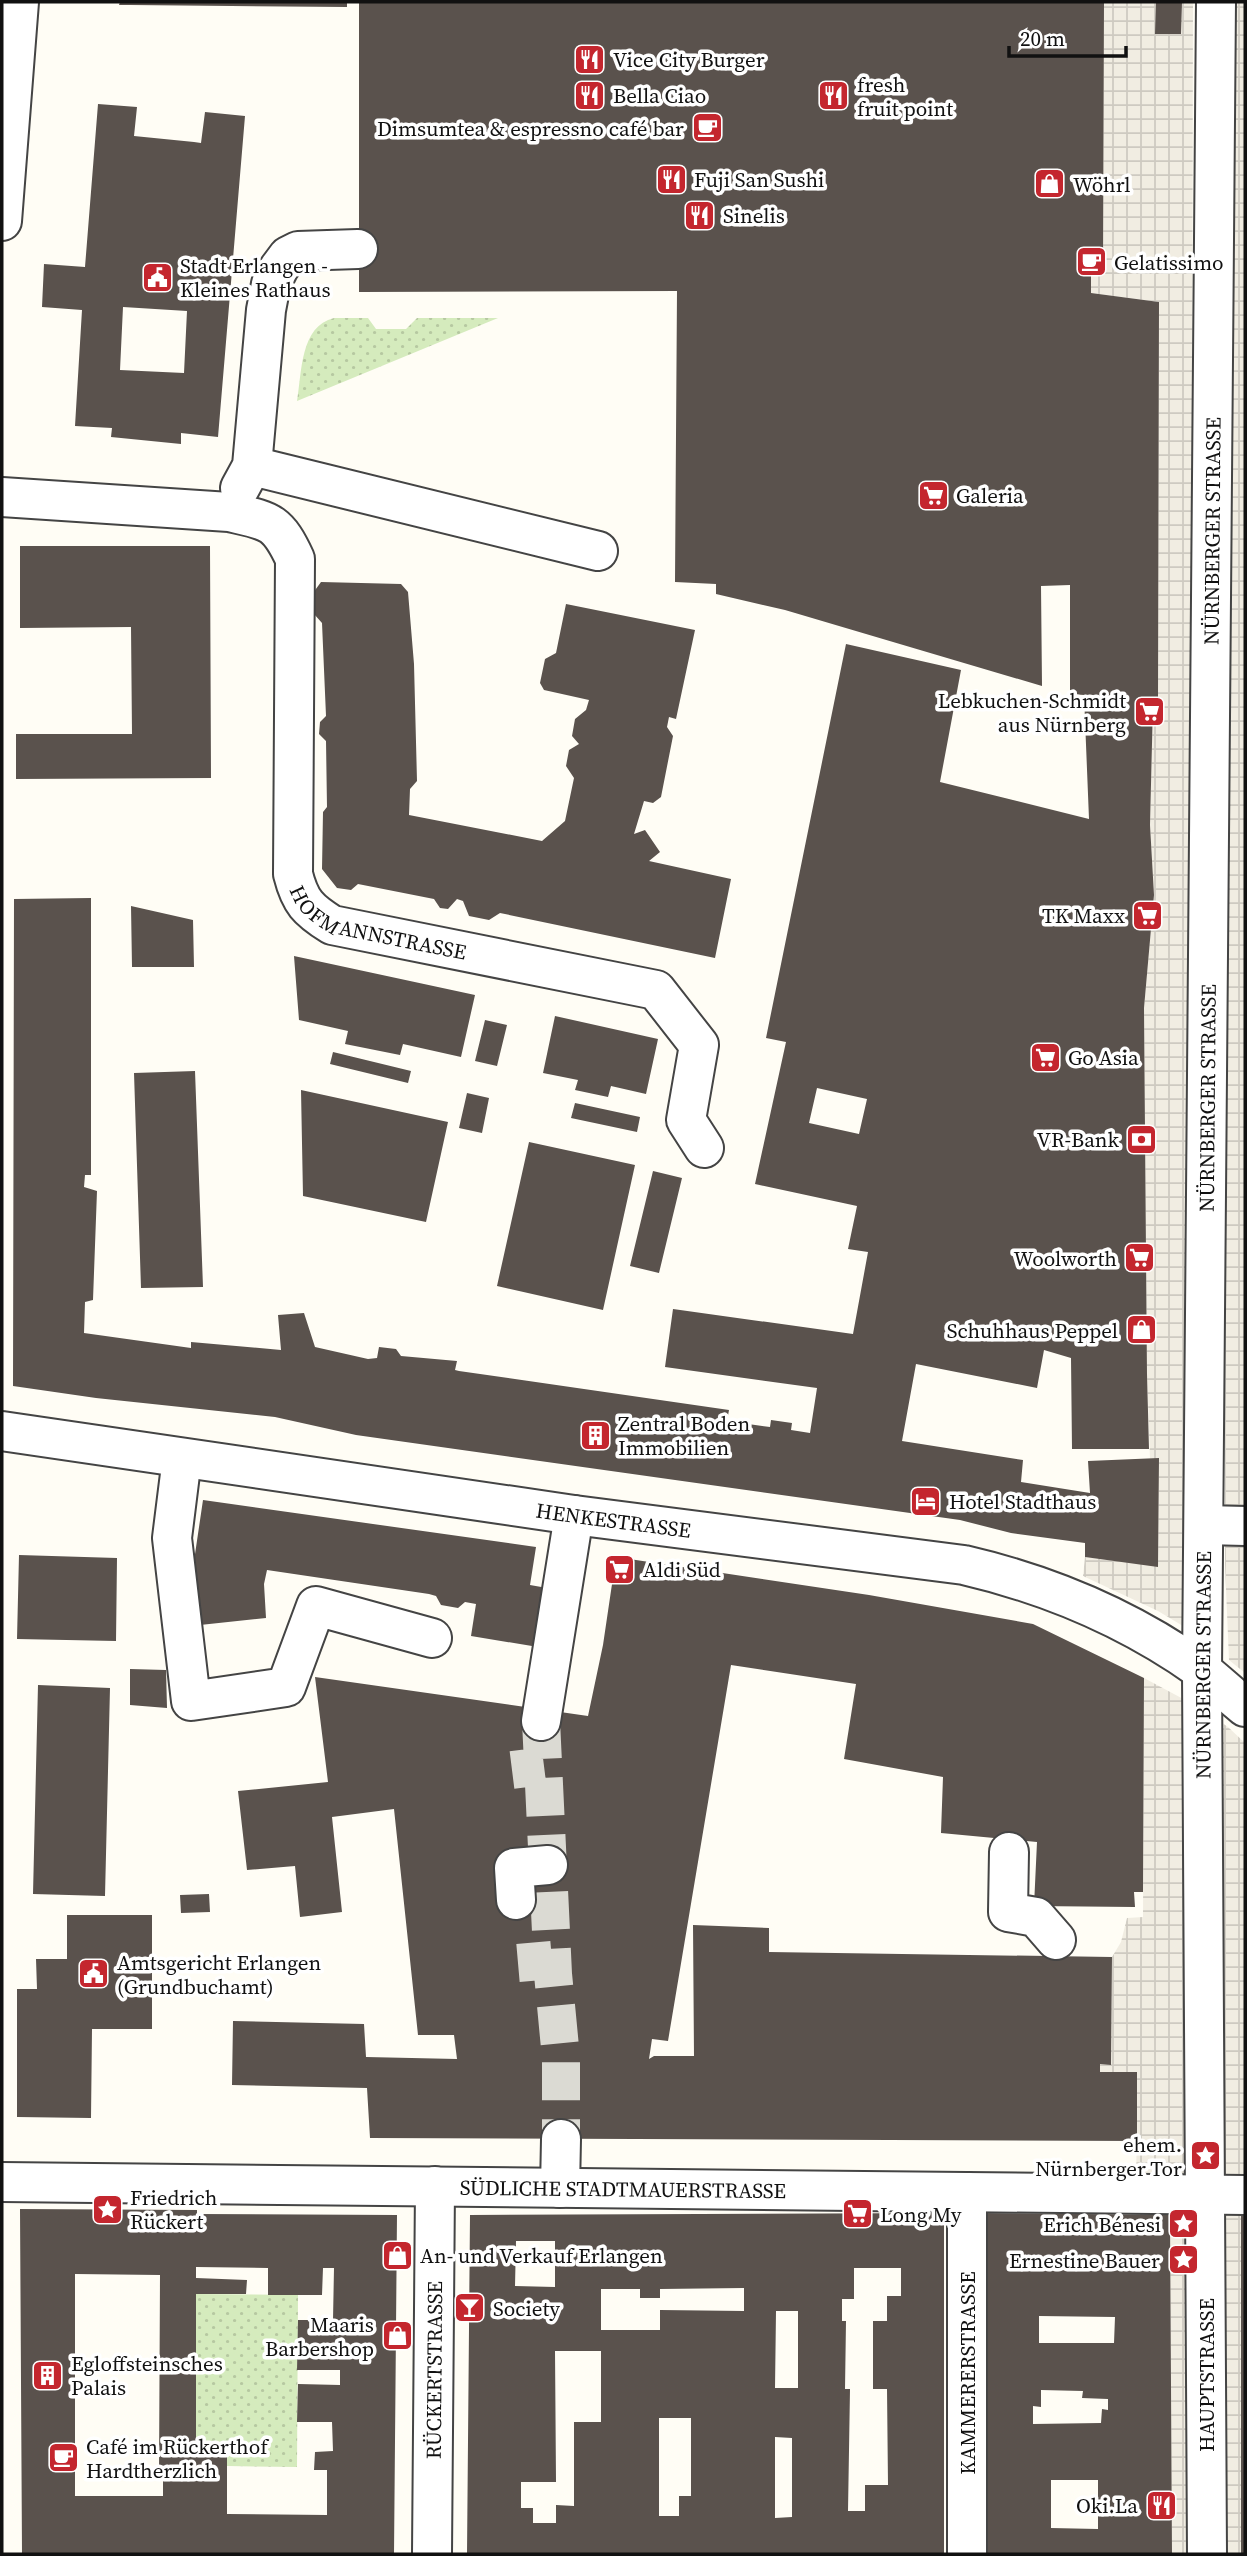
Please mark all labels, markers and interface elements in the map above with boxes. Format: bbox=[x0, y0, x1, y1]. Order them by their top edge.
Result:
scale bar bbox=[1009, 14, 1126, 58]
text: 20 m bbox=[1020, 24, 1065, 53]
restaurant icon: Vice City Burger bbox=[573, 42, 607, 76]
place label: Vice City Burger bbox=[613, 45, 765, 74]
place label: fresh fruit point bbox=[857, 70, 953, 123]
restaurant icon: Bella Ciao bbox=[573, 78, 607, 112]
restaurant icon: fresh fruit point bbox=[817, 79, 851, 113]
place label: Bella Ciao bbox=[613, 81, 706, 110]
cafe icon: Dimsumtea & espressno café bar bbox=[690, 111, 724, 145]
place label: Dimsumtea & espressno café bar bbox=[377, 114, 684, 143]
restaurant icon: Fuji San Sushi bbox=[654, 162, 688, 196]
place label: Fuji San Sushi bbox=[694, 165, 824, 194]
shop icon: Wöhrl bbox=[1033, 167, 1067, 201]
place label: Wöhrl bbox=[1073, 170, 1131, 199]
restaurant icon: Sinelis bbox=[683, 198, 717, 232]
place label: Sinelis bbox=[723, 201, 785, 230]
cafe icon: Gelatissimo bbox=[1074, 245, 1108, 279]
place label: Gelatissimo bbox=[1114, 248, 1224, 277]
place label: Stadt Erlangen - Kleines Rathaus bbox=[180, 251, 331, 304]
public building icon: Stadt Erlangen - Kleines Rathaus bbox=[140, 260, 174, 294]
street label: NÜRNBERGER STRASSE bbox=[1196, 417, 1227, 645]
supermarket icon: Galeria bbox=[916, 478, 950, 512]
place label: Galeria bbox=[956, 481, 1024, 510]
place label: Lebkuchen-Schmidt aus Nürnberg bbox=[938, 686, 1126, 739]
supermarket icon: Lebkuchen-Schmidt aus Nürnberg bbox=[1132, 695, 1166, 729]
street label: HOFMANNSTRASSE bbox=[283, 880, 469, 966]
supermarket icon: TK Maxx bbox=[1131, 898, 1165, 932]
place label: TK Maxx bbox=[1042, 901, 1125, 930]
street label: NÜRNBERGER STRASSE bbox=[1191, 984, 1222, 1212]
supermarket icon: Go Asia bbox=[1028, 1040, 1062, 1074]
place label: Go Asia bbox=[1068, 1043, 1139, 1072]
bank icon: VR-Bank bbox=[1125, 1122, 1159, 1156]
place label: VR-Bank bbox=[1037, 1125, 1119, 1154]
supermarket icon: Woolworth bbox=[1123, 1241, 1157, 1275]
place label: Woolworth bbox=[1014, 1244, 1117, 1273]
shop icon: Schuhhaus Peppel bbox=[1124, 1313, 1158, 1347]
place label: Schuhhaus Peppel bbox=[947, 1316, 1118, 1345]
place label: Zentral Boden Immobilien bbox=[618, 1409, 751, 1462]
building icon: Zentral Boden Immobilien bbox=[578, 1418, 612, 1452]
hotel icon: Hotel Stadthaus bbox=[909, 1484, 943, 1518]
place label: Hotel Stadthaus bbox=[949, 1487, 1096, 1516]
street label: HENKESTRASSE bbox=[534, 1495, 693, 1544]
street label: NÜRNBERGER STRASSE bbox=[1187, 1551, 1218, 1779]
supermarket icon: Aldi Süd bbox=[603, 1552, 637, 1586]
place label: Aldi Süd bbox=[643, 1555, 721, 1584]
place label: Amtsgericht Erlangen (Grundbuchamt) bbox=[117, 1948, 322, 2001]
public building icon: Amtsgericht Erlangen (Grundbuchamt) bbox=[77, 1957, 111, 1991]
place label: ehem. Nürnberger Tor bbox=[1035, 2130, 1182, 2183]
place icon: ehem. Nürnberger Tor bbox=[1188, 2139, 1222, 2173]
street label: SÜDLICHE STADTMAUERSTRASSE bbox=[460, 2172, 786, 2205]
place label: Friedrich Rückert bbox=[130, 2183, 217, 2236]
place icon: Friedrich Rückert bbox=[90, 2192, 124, 2226]
supermarket icon: Long My bbox=[840, 2197, 874, 2231]
place label: Long My bbox=[880, 2200, 962, 2229]
place icon: Erich Bénesi bbox=[1167, 2207, 1201, 2241]
place label: Erich Bénesi bbox=[1043, 2210, 1161, 2239]
shop icon: An- und Verkauf Erlangen bbox=[380, 2238, 414, 2272]
place label: An- und Verkauf Erlangen bbox=[420, 2241, 663, 2270]
place icon: Ernestine Bauer bbox=[1166, 2243, 1200, 2277]
place label: Ernestine Bauer bbox=[1009, 2246, 1160, 2275]
street label: KAMMERERSTRASSE bbox=[953, 2271, 982, 2475]
street label: RÜCKERTSTRASSE bbox=[418, 2281, 449, 2459]
bar icon: Society bbox=[453, 2291, 487, 2325]
place label: Society bbox=[493, 2294, 560, 2323]
street label: HAUPTSTRASSE bbox=[1192, 2298, 1221, 2452]
place label: Maaris Barbershop bbox=[265, 2310, 374, 2363]
shop icon: Maaris Barbershop bbox=[380, 2319, 414, 2353]
place label: Egloffsteinsches Palais bbox=[71, 2349, 223, 2402]
building icon: Egloffsteinsches Palais bbox=[31, 2358, 65, 2392]
place label: Café im Rückerthof Hardtherzlich bbox=[86, 2432, 269, 2485]
cafe icon: Café im Rückerthof Hardtherzlich bbox=[46, 2441, 80, 2475]
restaurant icon: Oki.La bbox=[1144, 2488, 1178, 2522]
place label: Oki.La bbox=[1076, 2491, 1138, 2520]

